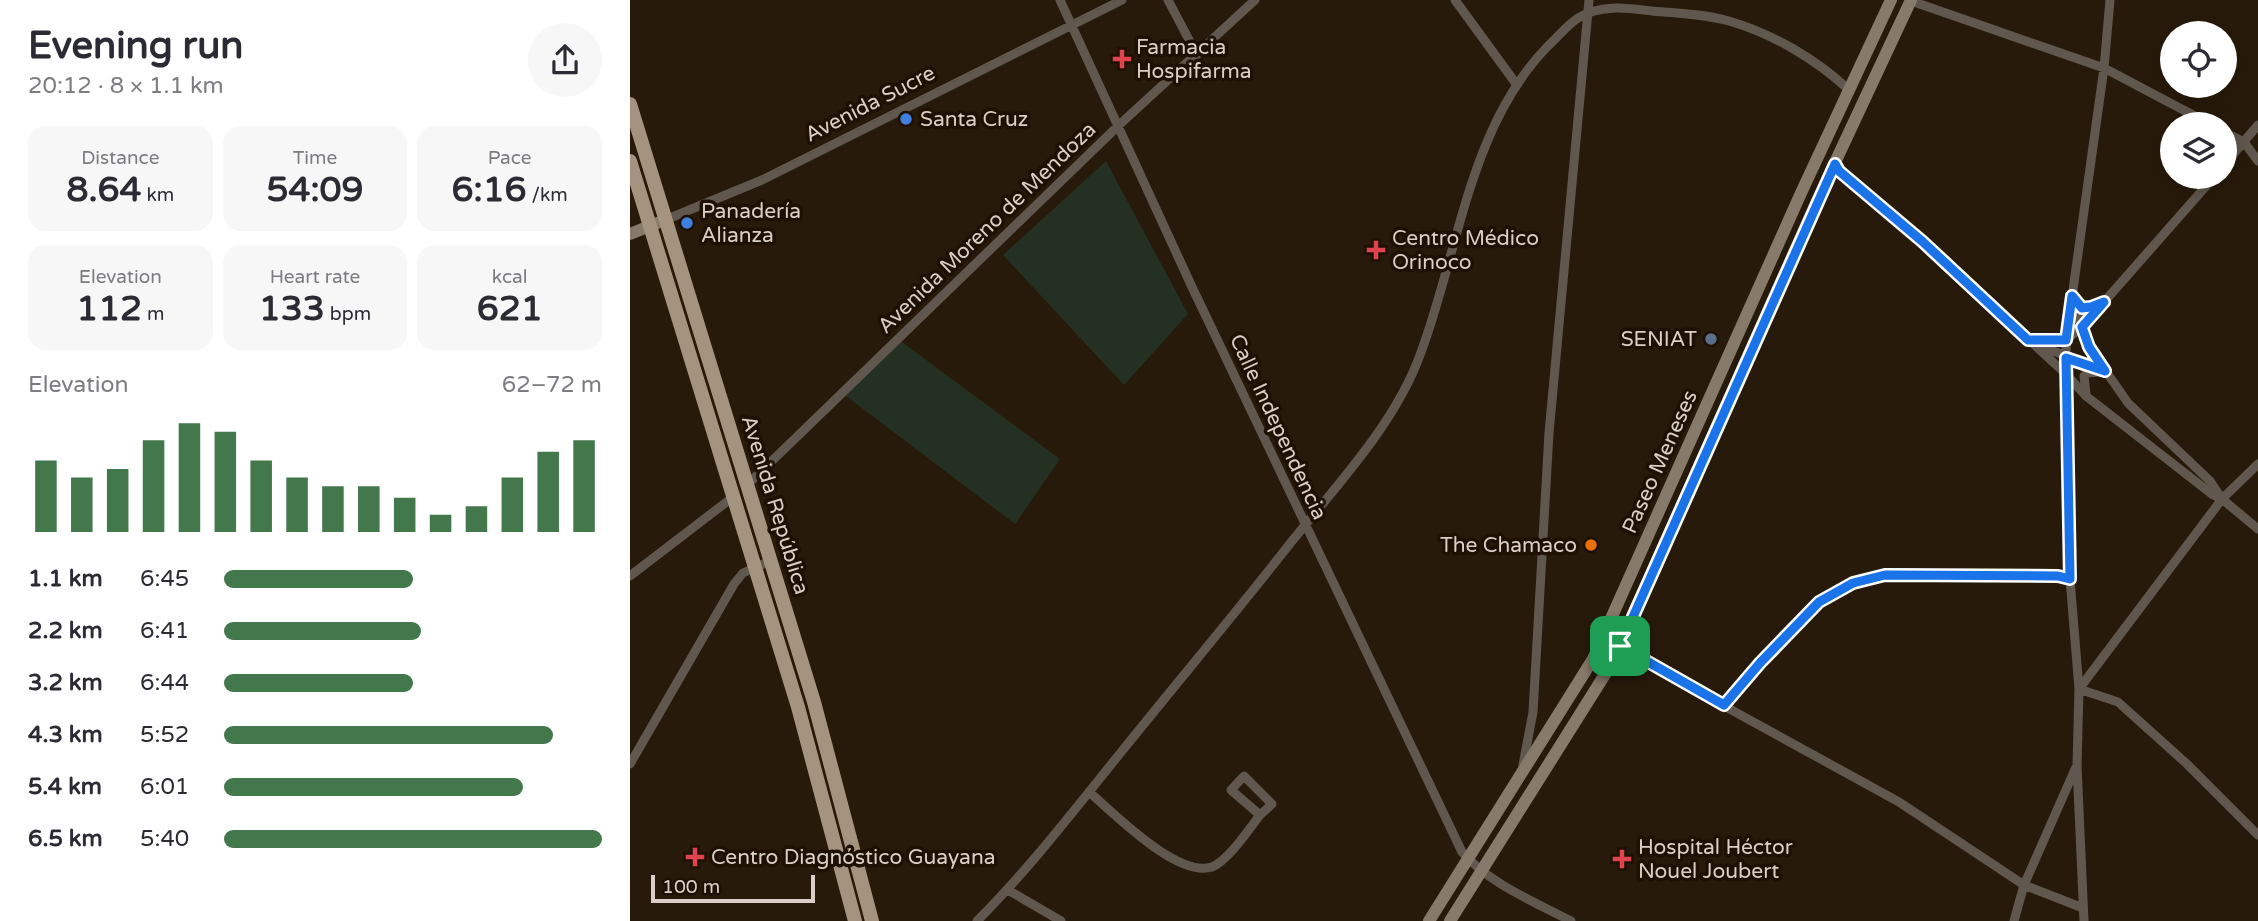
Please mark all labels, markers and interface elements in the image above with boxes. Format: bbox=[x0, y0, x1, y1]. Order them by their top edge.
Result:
map controls bbox=[2160, 21, 2237, 189]
button: locate bbox=[2160, 21, 2237, 98]
text: Evening run bbox=[28, 23, 243, 69]
button: share bbox=[528, 23, 602, 97]
place label: Farmacia Hospifarma bbox=[1136, 35, 1252, 84]
marker: Farmacia Hospifarma bbox=[1114, 51, 1130, 67]
street label: Avenida Sucre bbox=[801, 60, 939, 148]
text: 20:12 · 8 × 1.1 km bbox=[28, 72, 224, 100]
place label: Santa Cruz bbox=[920, 107, 1028, 132]
marker: Santa Cruz bbox=[898, 111, 914, 127]
button: layers bbox=[2160, 112, 2237, 189]
street label: Avenida Moreno de Mendoza bbox=[873, 117, 1101, 339]
text: Distance bbox=[81, 147, 159, 169]
text: Time bbox=[293, 147, 337, 169]
text: Pace bbox=[488, 147, 532, 169]
text: 8.64 bbox=[66, 169, 141, 211]
text: 54:09 bbox=[266, 169, 364, 211]
text: 6:16 bbox=[452, 169, 527, 211]
text: km bbox=[141, 184, 174, 206]
text: /km bbox=[527, 184, 568, 206]
place label: Panadería Alianza bbox=[701, 199, 801, 248]
marker: Panadería Alianza bbox=[679, 215, 695, 231]
place label: Centro Médico Orinoco bbox=[1392, 226, 1539, 275]
marker: Centro Médico Orinoco bbox=[1366, 240, 1386, 260]
text: Elevation bbox=[79, 266, 162, 288]
text: Heart rate bbox=[270, 266, 360, 288]
text: kcal bbox=[492, 266, 528, 288]
text: 112 bbox=[76, 288, 142, 330]
text: 133 bbox=[259, 288, 325, 330]
text: 621 bbox=[477, 288, 543, 330]
text: m bbox=[142, 303, 165, 325]
text: bpm bbox=[325, 303, 371, 325]
place label: SENIAT bbox=[1621, 327, 1697, 352]
street label: Calle Independencia bbox=[1224, 330, 1332, 524]
marker: SENIAT bbox=[1703, 331, 1719, 347]
text: Elevation bbox=[28, 371, 129, 399]
text: 62–72 m bbox=[502, 371, 602, 399]
street label: Paseo Meneses bbox=[1617, 386, 1703, 538]
street label: Avenida República bbox=[736, 412, 814, 598]
place label: The Chamaco bbox=[1440, 533, 1577, 558]
marker: The Chamaco bbox=[1583, 537, 1599, 553]
text: 1.1 km bbox=[28, 565, 103, 593]
text: 6:45 bbox=[140, 565, 189, 593]
pin bbox=[1590, 616, 1650, 676]
text: 2.2 km bbox=[28, 617, 103, 645]
text: 6:41 bbox=[140, 617, 189, 645]
icon: arrive bbox=[1601, 627, 1639, 665]
text: 3.2 km bbox=[28, 669, 103, 697]
text: 6:44 bbox=[140, 669, 189, 697]
text: 4.3 km bbox=[28, 721, 103, 749]
text: 5:52 bbox=[140, 721, 189, 749]
text: 5.4 km bbox=[28, 773, 102, 801]
text: 6:01 bbox=[140, 773, 189, 801]
text: 6.5 km bbox=[28, 825, 103, 853]
text: 5:40 bbox=[140, 825, 189, 853]
place label: Hospital Héctor Nouel Joubert bbox=[1638, 835, 1793, 884]
place label: Centro Diagnóstico Guayana bbox=[711, 845, 996, 870]
marker: Centro Diagnóstico Guayana bbox=[685, 847, 705, 867]
marker: Hospital Héctor Nouel Joubert bbox=[1612, 849, 1632, 869]
scale bar bbox=[651, 872, 816, 904]
text: 100 m bbox=[662, 876, 720, 898]

